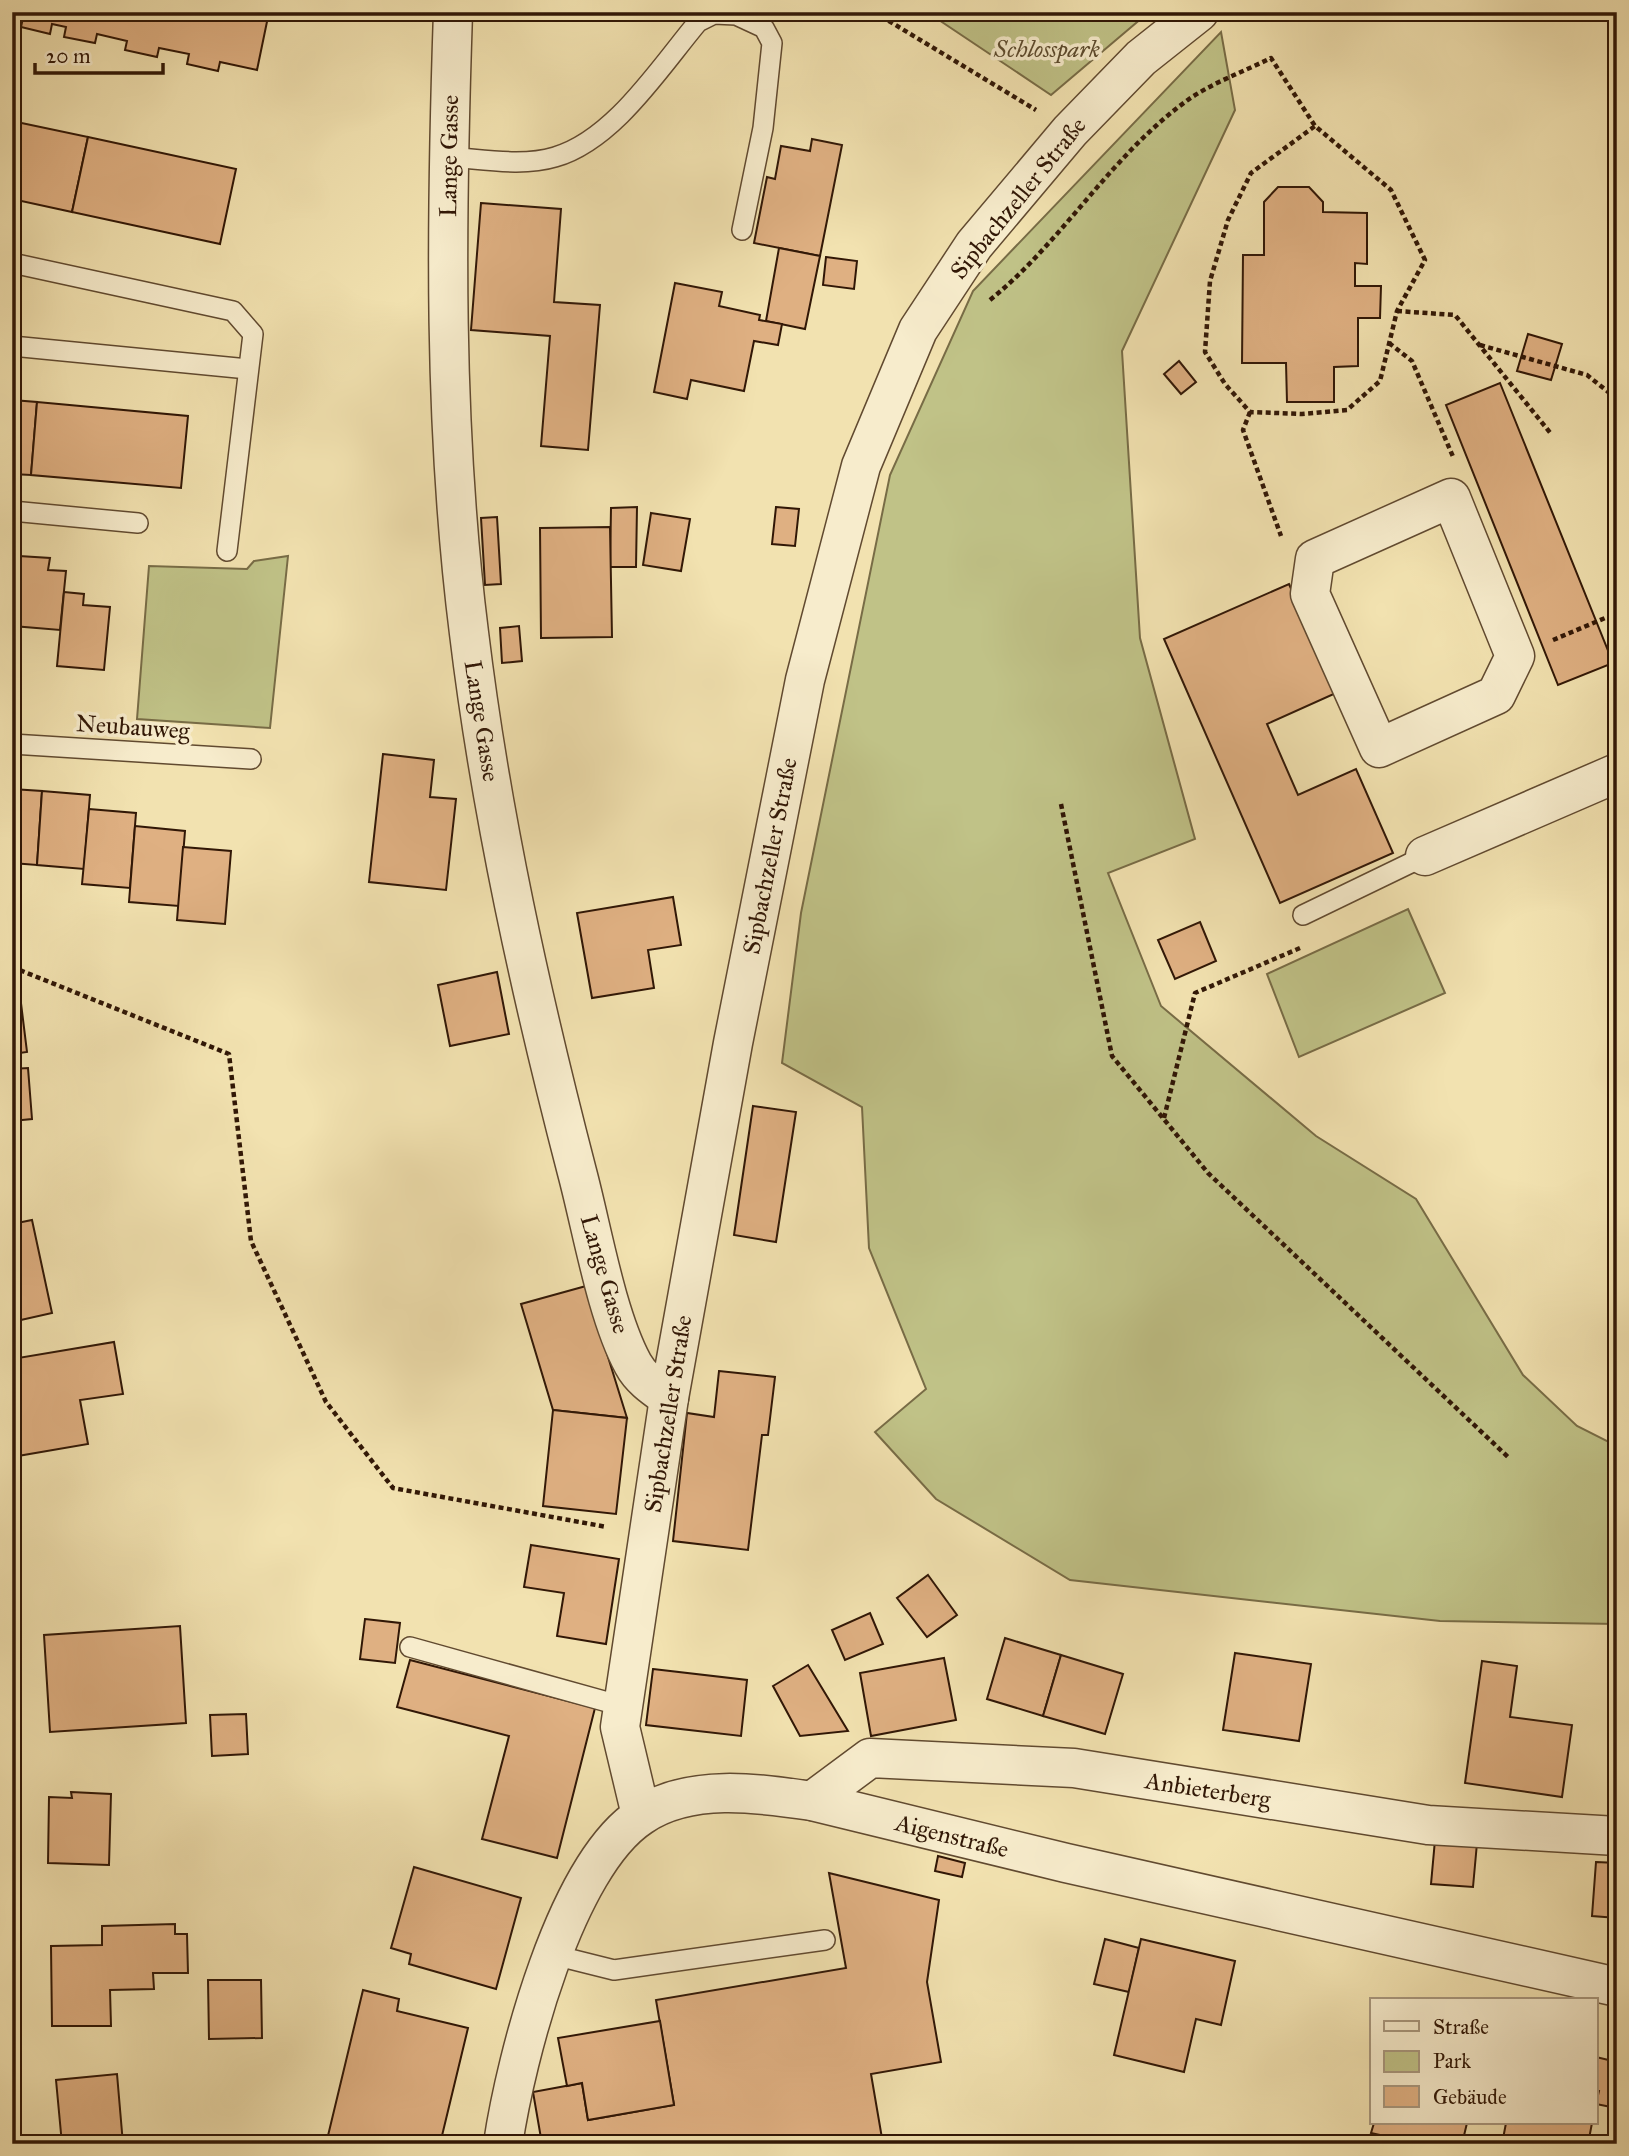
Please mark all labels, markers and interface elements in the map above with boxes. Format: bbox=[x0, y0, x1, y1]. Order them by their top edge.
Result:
scale bar bbox=[35, 32, 163, 76]
park label: Schlosspark bbox=[993, 34, 1100, 64]
text: 20 m bbox=[46, 43, 91, 69]
street label: Lange Gasse bbox=[433, 95, 465, 217]
street label: Sipbachzeller Straße bbox=[944, 111, 1092, 285]
street label: Lange Gasse bbox=[458, 658, 506, 784]
street label: Neubauweg bbox=[75, 708, 192, 746]
street label: Sipbachzeller Straße bbox=[736, 755, 804, 957]
street label: Lange Gasse bbox=[574, 1211, 636, 1337]
street label: Sipbachzeller Straße bbox=[638, 1313, 698, 1515]
street label: Anbieterberg bbox=[1142, 1765, 1274, 1815]
street label: Aigenstraße bbox=[891, 1807, 1012, 1865]
legend bbox=[1370, 1998, 1598, 2124]
text: Straße bbox=[1433, 2014, 1489, 2040]
text: Park bbox=[1433, 2048, 1471, 2074]
text: Gebäude bbox=[1433, 2084, 1507, 2110]

